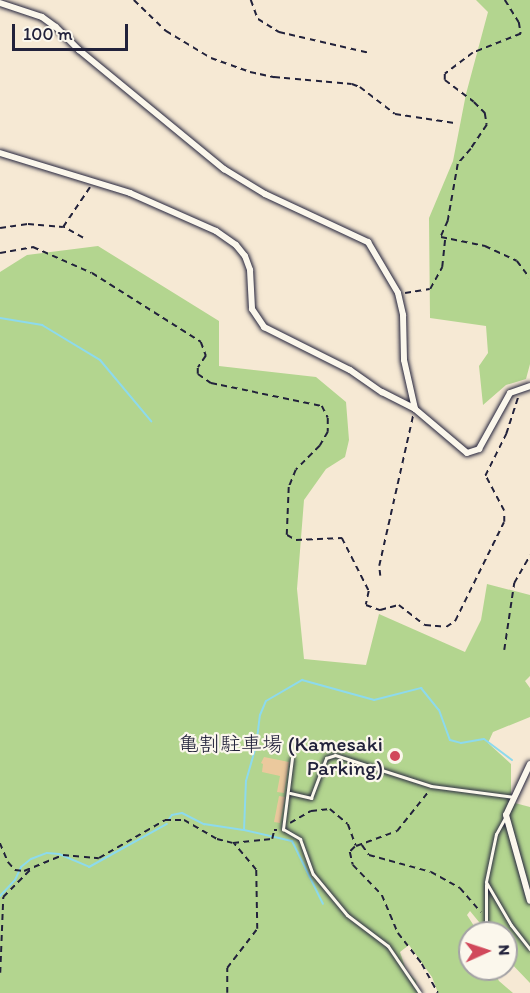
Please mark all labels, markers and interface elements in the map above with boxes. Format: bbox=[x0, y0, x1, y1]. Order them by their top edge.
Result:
scale bar bbox=[15, 12, 130, 50]
text: 100 m bbox=[23, 23, 73, 45]
place label: 亀割駐車場 (Kamesaki Parking) bbox=[178, 731, 383, 781]
marker: 亀割駐車場 (Kamesaki Parking) bbox=[388, 749, 402, 763]
north arrow bbox=[458, 921, 518, 981]
text: N bbox=[495, 944, 514, 956]

